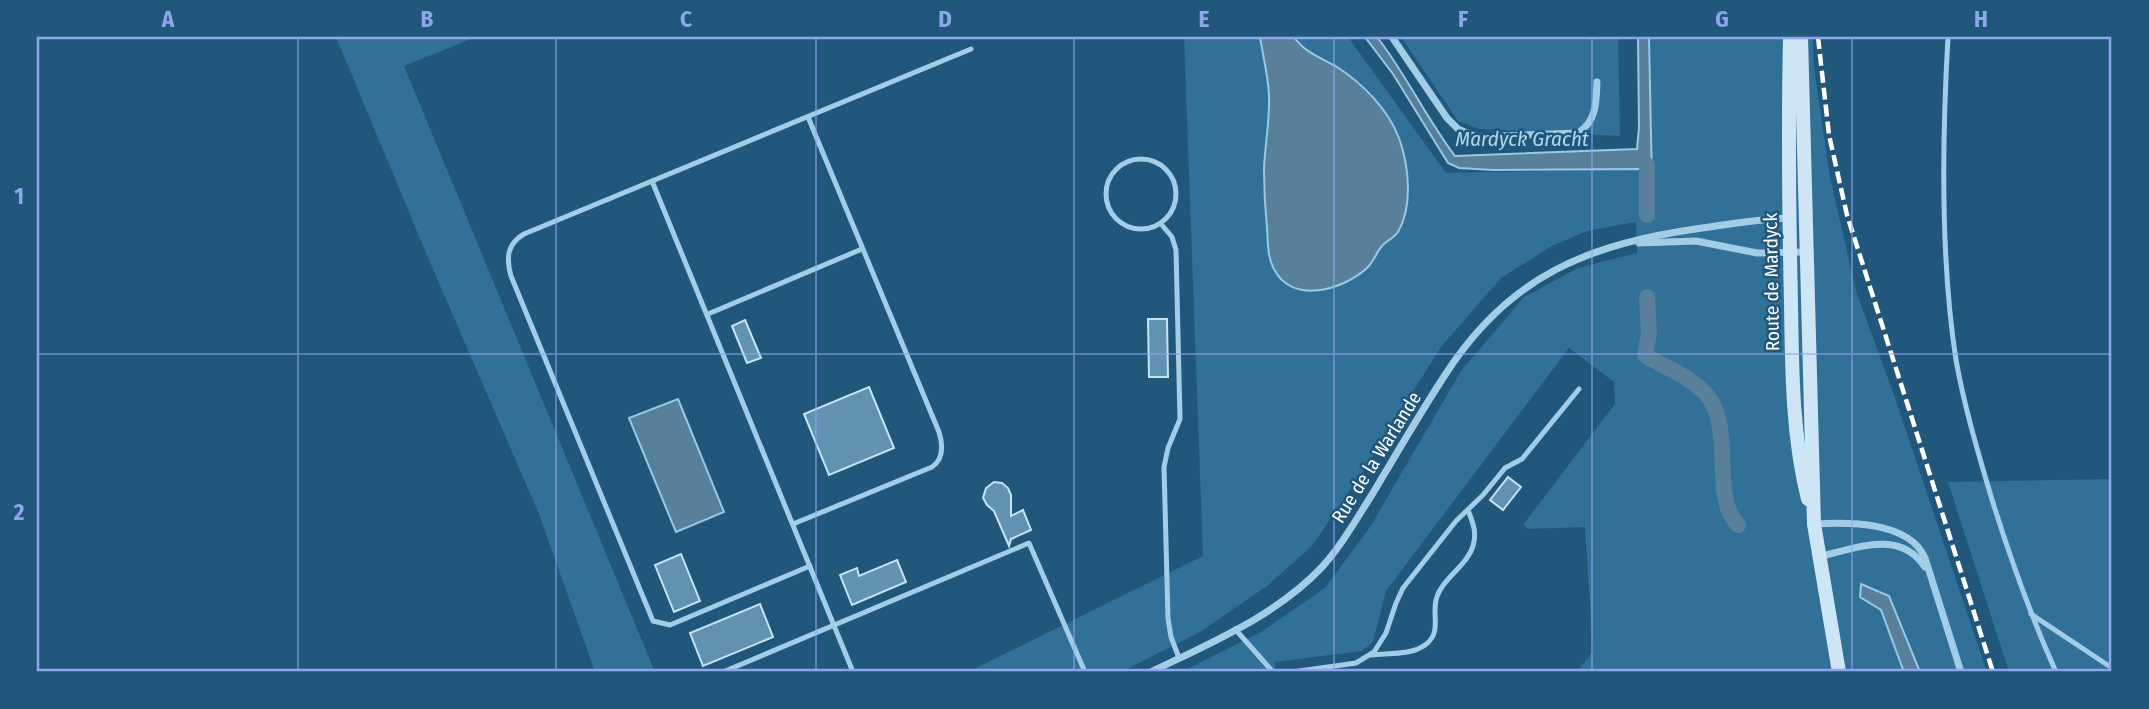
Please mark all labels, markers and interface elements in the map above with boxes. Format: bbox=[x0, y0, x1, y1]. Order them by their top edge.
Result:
text: A bbox=[161, 5, 175, 33]
text: B bbox=[421, 5, 434, 33]
text: C bbox=[680, 5, 692, 33]
text: D bbox=[938, 5, 952, 33]
text: E bbox=[1199, 5, 1210, 33]
text: F bbox=[1458, 5, 1468, 33]
text: G bbox=[1715, 5, 1729, 33]
text: H bbox=[1974, 5, 1988, 33]
water label: Mardyck Gracht bbox=[1455, 126, 1589, 152]
text: 1 bbox=[14, 182, 24, 210]
street label: Route de Mardyck bbox=[1759, 213, 1784, 351]
street label: Rue de la Warlande bbox=[1327, 387, 1426, 527]
text: 2 bbox=[13, 498, 25, 526]

